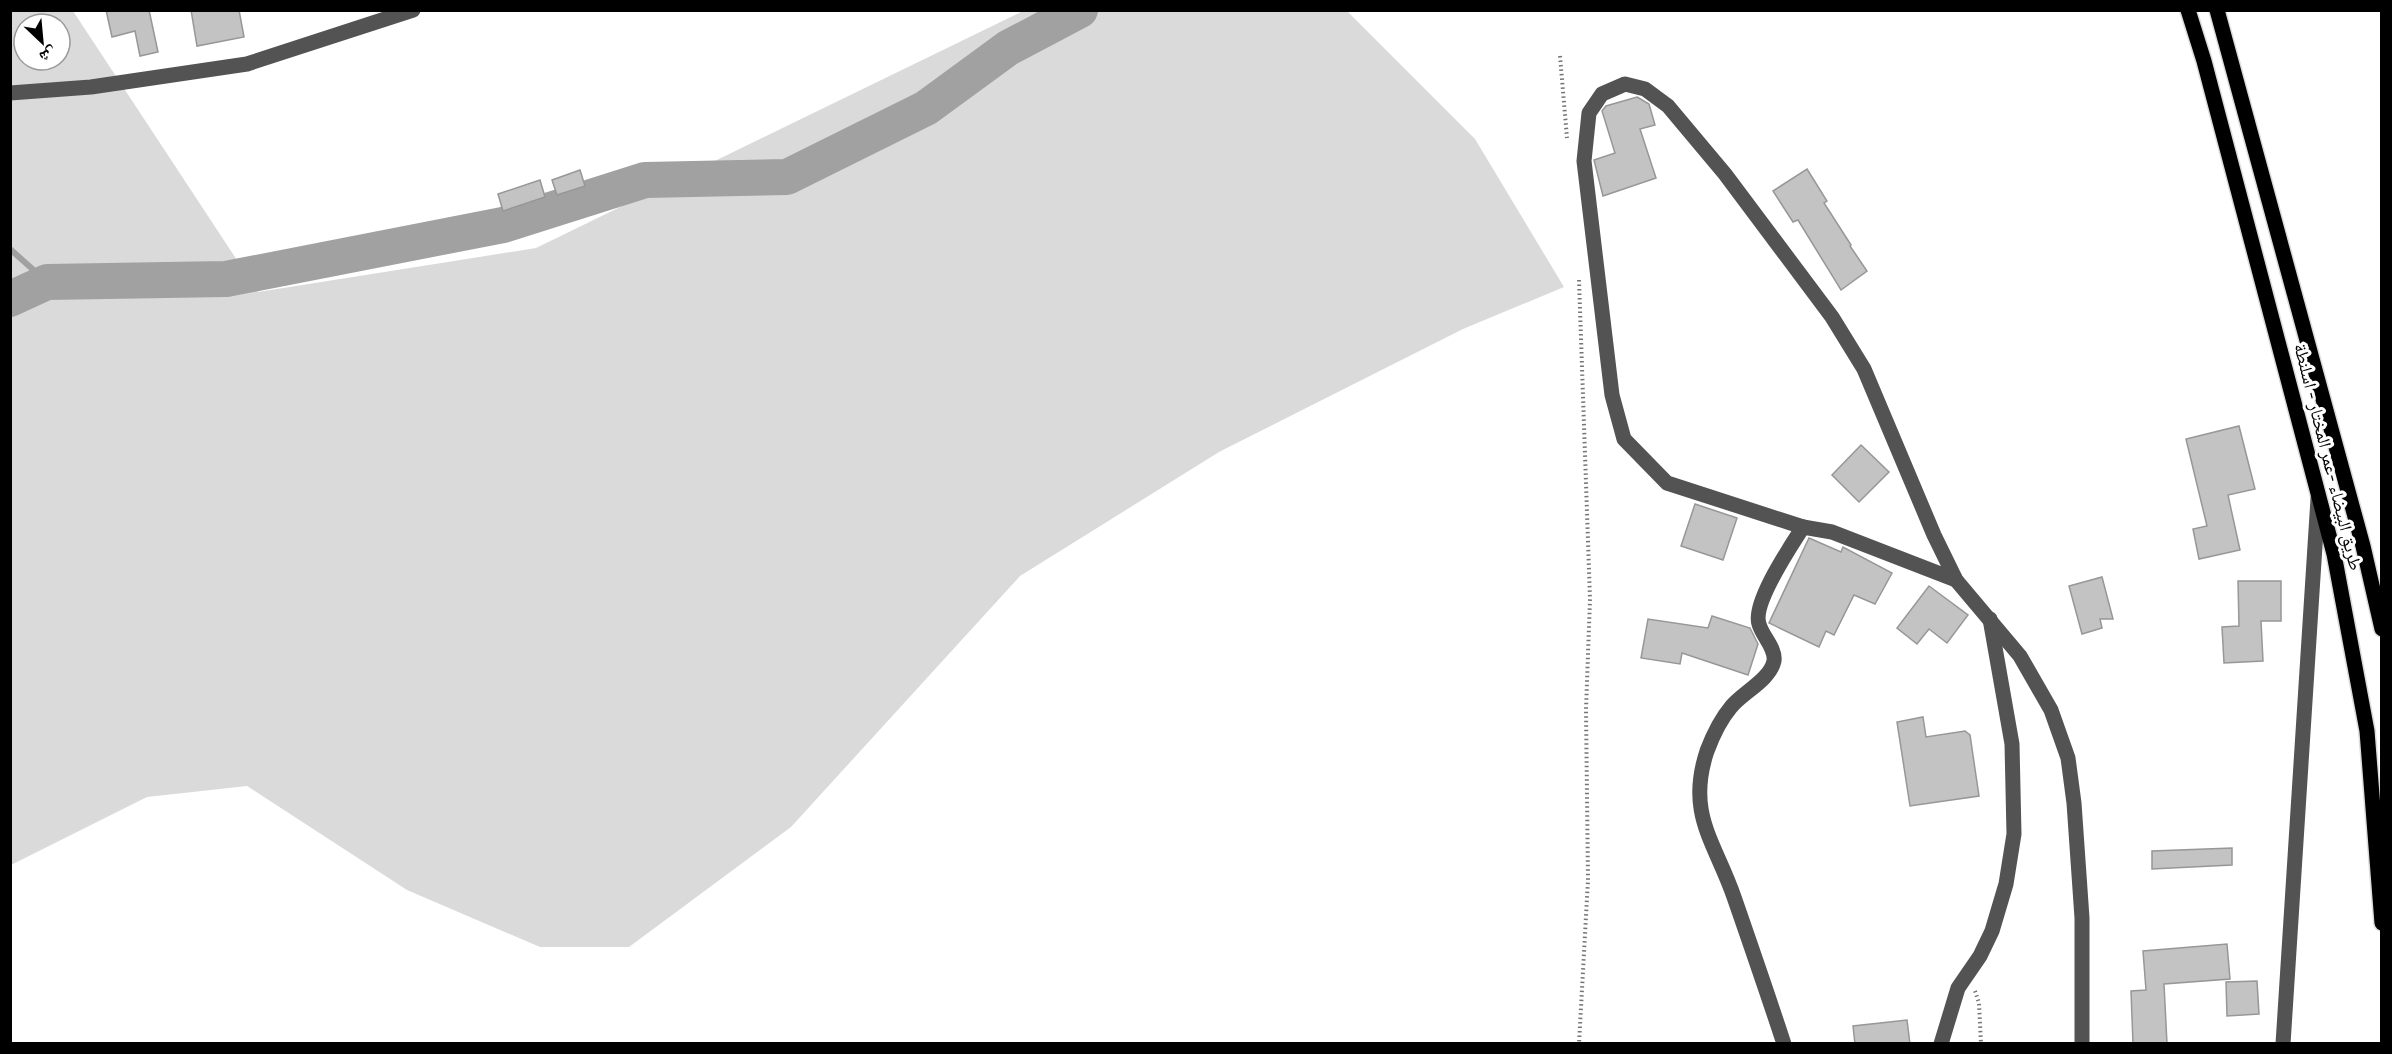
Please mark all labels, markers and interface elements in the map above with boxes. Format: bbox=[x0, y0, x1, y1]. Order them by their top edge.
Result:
north arrow bbox=[12, 12, 72, 72]
text: ش bbox=[36, 41, 61, 70]
street label: طريق البيضاء -عمر المختار - اسلنطة bbox=[2287, 340, 2370, 573]

